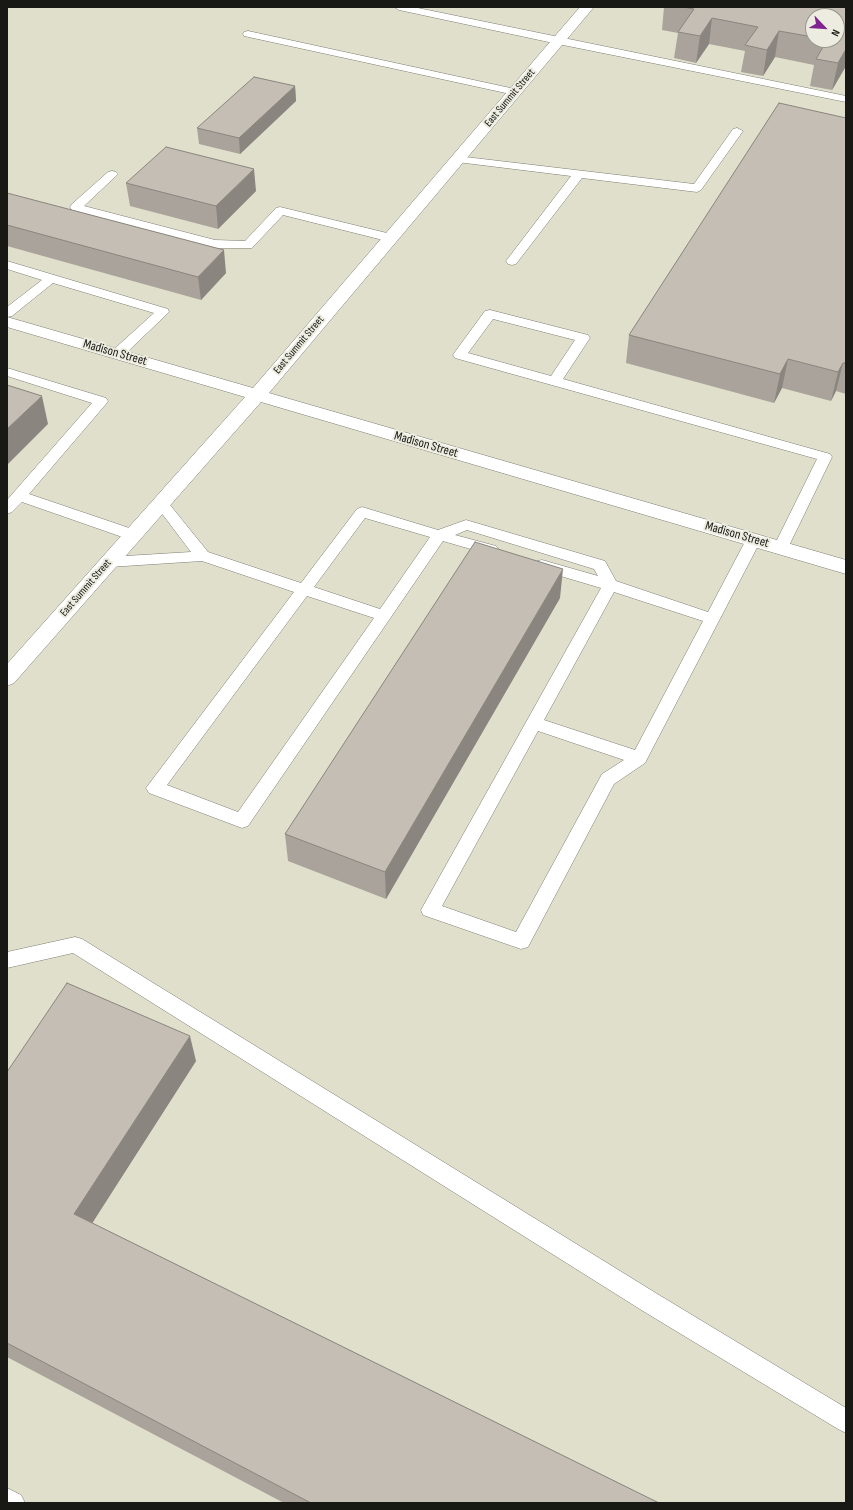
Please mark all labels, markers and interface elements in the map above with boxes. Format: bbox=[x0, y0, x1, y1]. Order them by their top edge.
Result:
north arrow bbox=[805, 8, 845, 48]
text: N bbox=[828, 27, 843, 38]
street label: East Summit Street bbox=[482, 66, 538, 130]
street label: East Summit Street bbox=[271, 313, 327, 377]
street label: Madison Street bbox=[81, 336, 149, 370]
street label: Madison Street bbox=[392, 428, 460, 462]
street label: Madison Street bbox=[703, 518, 771, 552]
street label: East Summit Street bbox=[58, 557, 114, 619]

